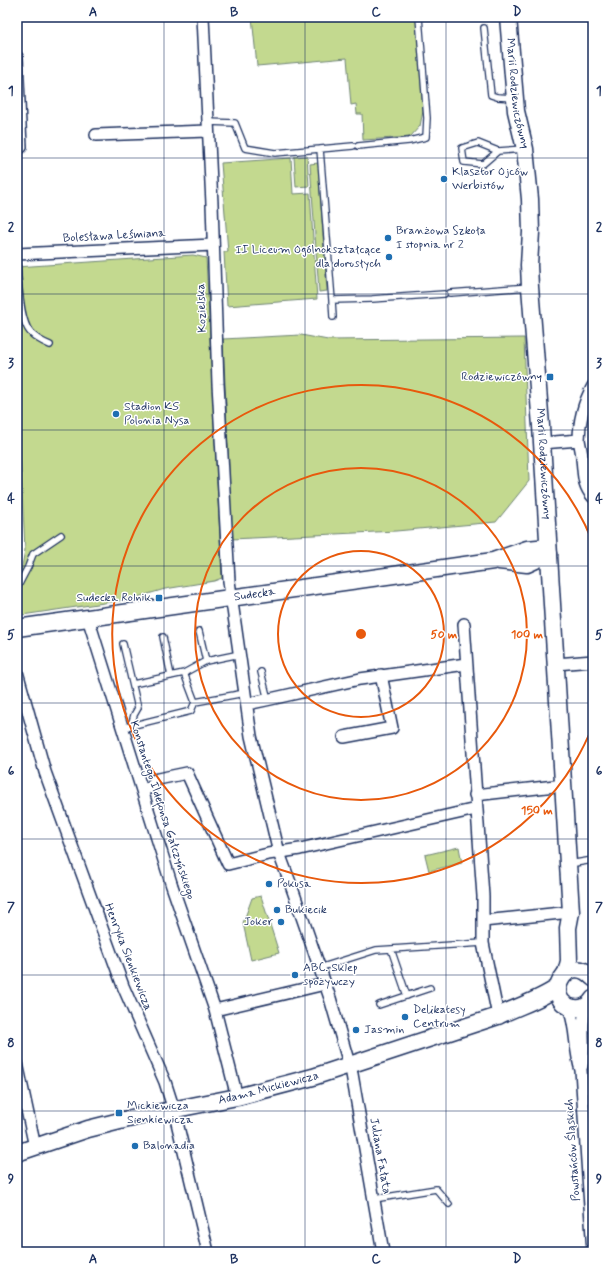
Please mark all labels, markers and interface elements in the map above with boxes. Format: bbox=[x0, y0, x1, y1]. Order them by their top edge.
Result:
text: A bbox=[89, 4, 97, 21]
text: B bbox=[230, 4, 239, 21]
text: C bbox=[371, 4, 381, 21]
text: D bbox=[513, 4, 522, 21]
street label: Marii Rodziewiczówny bbox=[502, 37, 533, 150]
text: 1 bbox=[8, 83, 14, 100]
text: 1 bbox=[596, 83, 602, 100]
place label: Klasztor Ojców Werbistów bbox=[452, 164, 528, 194]
marker: Klasztor Ojców Werbistów bbox=[439, 174, 449, 184]
text: 2 bbox=[8, 219, 15, 236]
text: 2 bbox=[596, 219, 603, 236]
place label: Branżowa Szkoła I stopnia nr 2 bbox=[396, 223, 486, 253]
street label: Bolesława Leśmiana bbox=[62, 225, 166, 247]
marker: Branżowa Szkoła I stopnia nr 2 bbox=[383, 233, 393, 243]
place label: II Liceum Ogólnokształcące dla dorosłych bbox=[235, 242, 381, 272]
marker: II Liceum Ogólnokształcące dla dorosłych bbox=[384, 252, 394, 262]
street label: Kozielska bbox=[193, 283, 211, 333]
text: 3 bbox=[8, 355, 14, 372]
text: 3 bbox=[596, 355, 602, 372]
place label: Rodziewiczówny bbox=[461, 369, 542, 385]
marker: Rodziewiczówny bbox=[545, 372, 555, 382]
place label: Stadion KS Polonia Nysa bbox=[124, 399, 190, 429]
street label: Marii Rodziewiczówny bbox=[532, 407, 555, 520]
marker: Stadion KS Polonia Nysa bbox=[111, 409, 121, 419]
text: 4 bbox=[7, 491, 15, 508]
text: 4 bbox=[595, 491, 603, 508]
street label: Sudecka bbox=[233, 584, 277, 605]
place label: Sudecka Rolnik bbox=[76, 590, 151, 606]
marker: Sudecka Rolnik bbox=[154, 593, 164, 603]
text: 5 bbox=[7, 627, 15, 644]
centre of rings bbox=[354, 627, 368, 641]
text: 50 m bbox=[431, 627, 458, 643]
text: 100 m bbox=[511, 627, 544, 643]
text: 5 bbox=[595, 627, 603, 644]
street label: Konstantego Ildefonsa Gałczyńskiego bbox=[125, 719, 199, 902]
text: 6 bbox=[8, 763, 15, 780]
text: 6 bbox=[596, 763, 603, 780]
text: 150 m bbox=[521, 803, 553, 819]
place label: Pokusa bbox=[277, 876, 312, 892]
marker: Pokusa bbox=[264, 879, 274, 889]
text: 7 bbox=[7, 899, 15, 916]
text: 7 bbox=[595, 899, 603, 916]
street label: Henryka Sienkiewicza bbox=[100, 901, 156, 1013]
place label: Bukiecik bbox=[285, 902, 327, 918]
marker: Bukiecik bbox=[272, 905, 282, 915]
place label: Joker bbox=[244, 914, 273, 930]
marker: Joker bbox=[276, 917, 286, 927]
place label: ABC. Sklep spożywczy bbox=[303, 960, 358, 990]
marker: ABC. Sklep spożywczy bbox=[290, 970, 300, 980]
place label: Delikatesy Centrum bbox=[413, 1002, 466, 1032]
marker: Delikatesy Centrum bbox=[400, 1012, 410, 1022]
place label: Jasmin bbox=[364, 1022, 404, 1038]
marker: Jasmin bbox=[351, 1025, 361, 1035]
text: 8 bbox=[7, 1035, 15, 1052]
text: 8 bbox=[595, 1035, 603, 1052]
street label: Adama Mickiewicza bbox=[217, 1068, 321, 1109]
place label: Mickiewicza Sienkiewicza bbox=[127, 1098, 194, 1128]
street label: Powstańców Śląskich bbox=[561, 1098, 585, 1202]
marker: Mickiewicza Sienkiewicza bbox=[114, 1108, 124, 1118]
street label: Juliana Fałata bbox=[365, 1117, 395, 1196]
place label: Balonadia bbox=[143, 1138, 195, 1154]
marker: Balonadia bbox=[130, 1141, 140, 1151]
text: 9 bbox=[8, 1171, 15, 1188]
text: 9 bbox=[596, 1171, 603, 1188]
text: A bbox=[89, 1251, 97, 1268]
text: B bbox=[230, 1251, 239, 1268]
text: C bbox=[371, 1251, 381, 1268]
text: D bbox=[513, 1251, 522, 1268]

